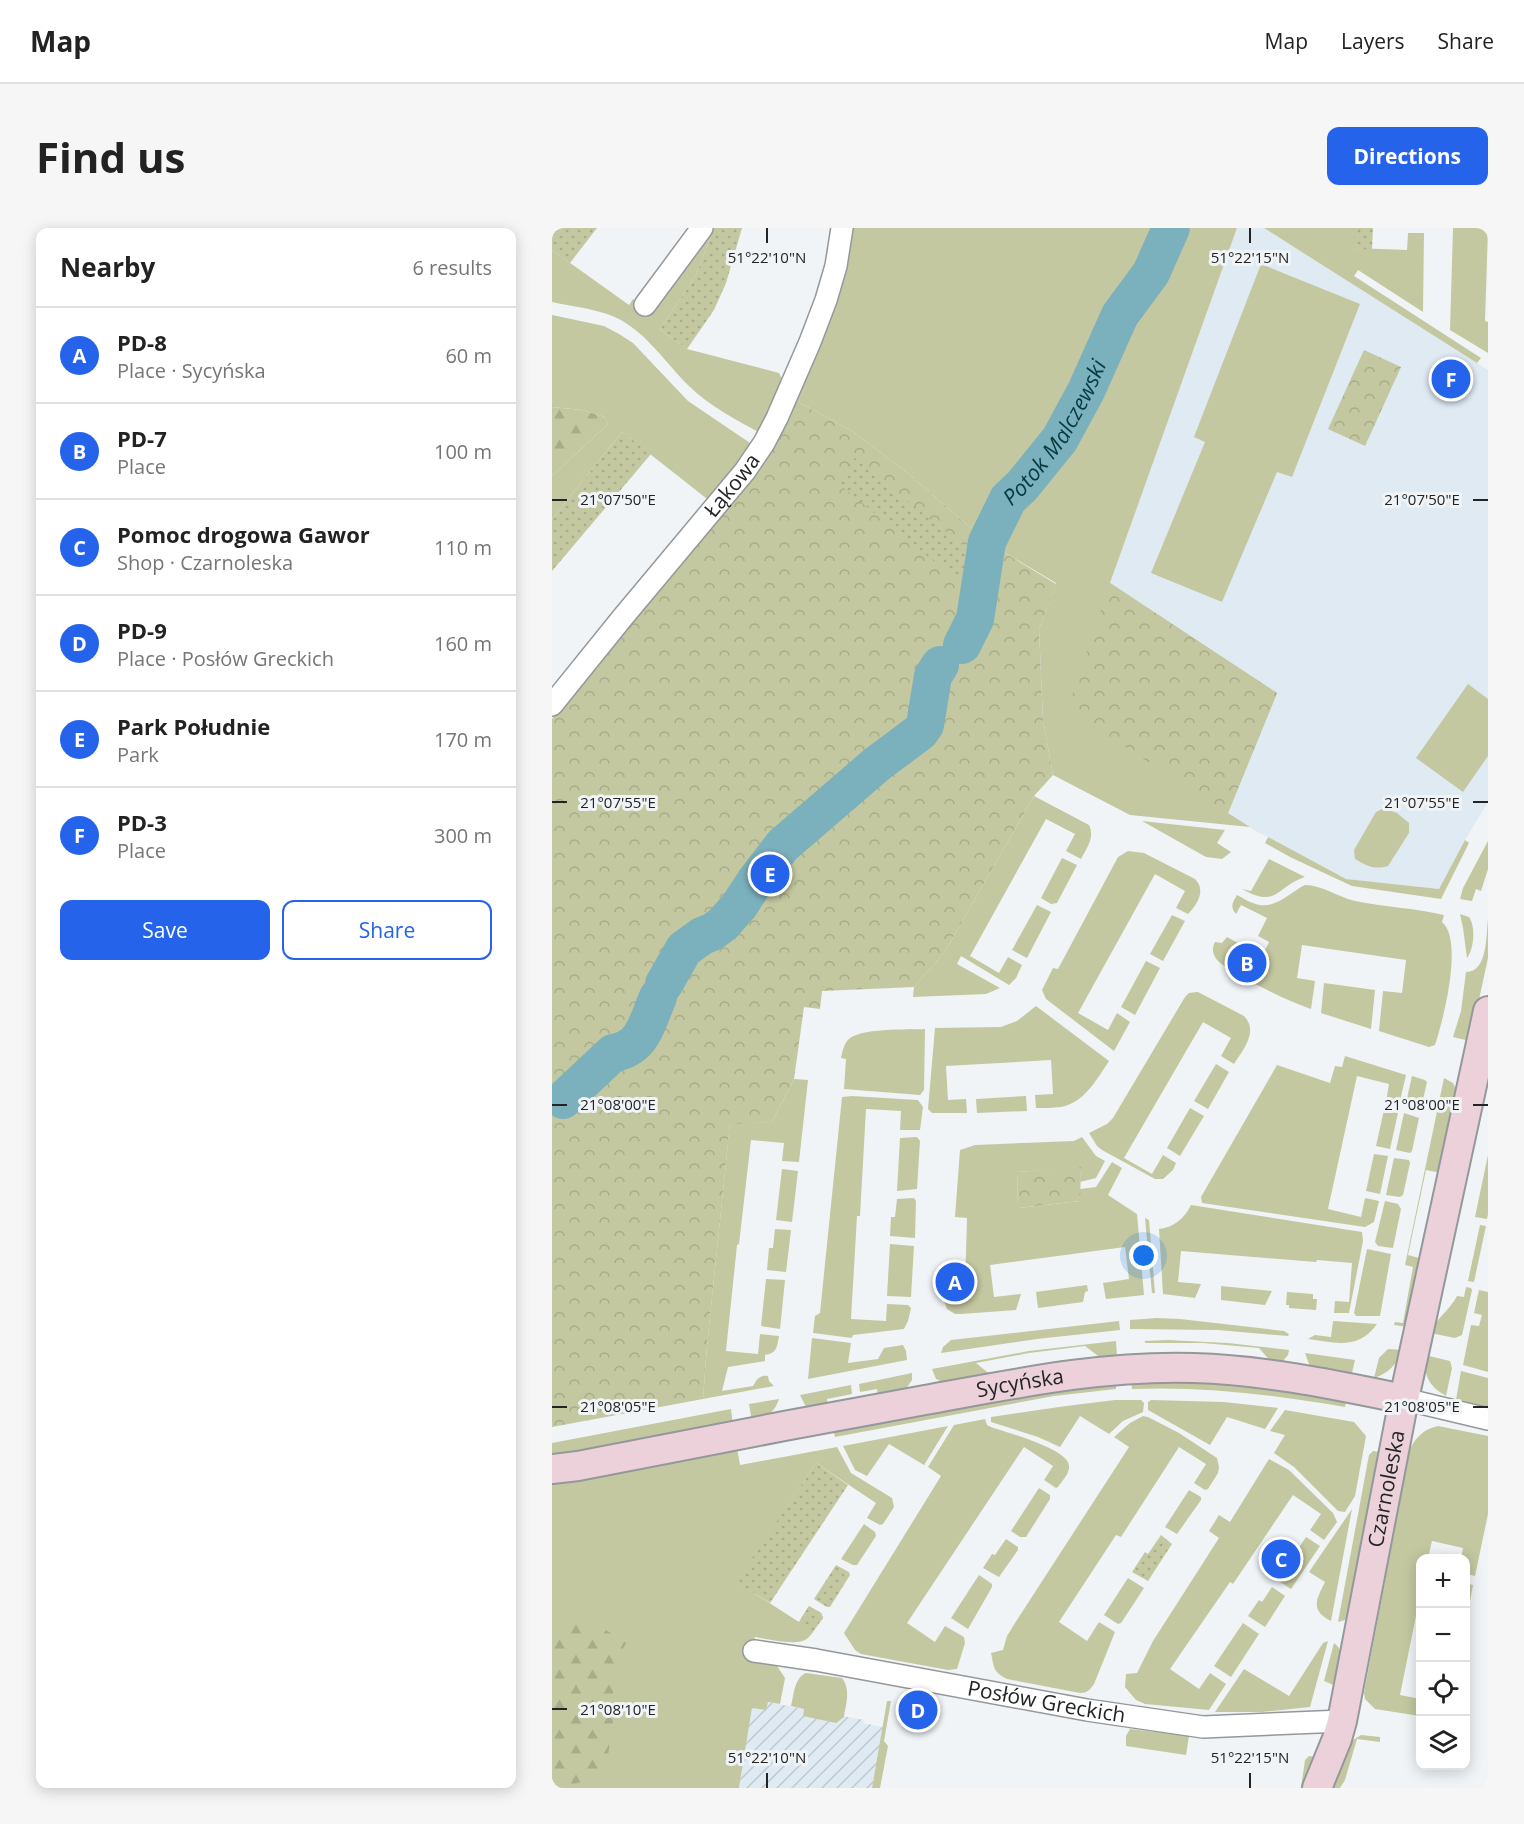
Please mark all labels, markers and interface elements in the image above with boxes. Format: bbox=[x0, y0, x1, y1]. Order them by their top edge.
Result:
text: Map bbox=[30, 22, 91, 60]
text: Map bbox=[1265, 27, 1308, 55]
text: Layers bbox=[1341, 27, 1405, 55]
text: Share bbox=[1438, 27, 1494, 55]
button: Directions bbox=[1327, 127, 1488, 185]
text: Find us bbox=[36, 128, 185, 185]
text: 51°22'10"N bbox=[728, 247, 806, 267]
text: 51°22'15"N bbox=[1211, 247, 1289, 267]
text: Nearby bbox=[60, 249, 155, 285]
text: 6 results bbox=[412, 254, 492, 281]
text: PD-8 bbox=[117, 327, 167, 357]
text: A bbox=[73, 342, 86, 369]
text: 60 m bbox=[445, 342, 492, 369]
water label: Potok Malczewski bbox=[995, 354, 1112, 511]
pin: F bbox=[1432, 356, 1470, 402]
text: Place · Sycyńska bbox=[117, 357, 266, 384]
text: PD-7 bbox=[117, 423, 167, 453]
text: B bbox=[73, 438, 86, 465]
text: 100 m bbox=[434, 438, 492, 465]
street label: Łąkowa bbox=[697, 448, 766, 523]
text: Place bbox=[117, 453, 166, 480]
text: 21°07'50"E bbox=[580, 489, 656, 509]
text: 21°07'50"E bbox=[1384, 489, 1460, 509]
text: Pomoc drogowa Gawor bbox=[117, 519, 370, 549]
text: C bbox=[73, 534, 86, 561]
text: 110 m bbox=[434, 534, 492, 561]
text: Shop · Czarnoleska bbox=[117, 549, 293, 576]
text: PD-9 bbox=[117, 615, 167, 645]
text: D bbox=[72, 630, 87, 657]
text: 160 m bbox=[434, 630, 492, 657]
text: Place · Posłów Greckich bbox=[117, 645, 334, 672]
text: Park Południe bbox=[117, 711, 270, 741]
text: E bbox=[74, 726, 85, 753]
text: 170 m bbox=[434, 726, 492, 753]
text: Park bbox=[117, 741, 159, 768]
text: 21°07'55"E bbox=[580, 792, 656, 812]
text: 21°07'55"E bbox=[1384, 792, 1460, 812]
text: PD-3 bbox=[117, 807, 167, 837]
text: F bbox=[74, 822, 85, 849]
text: 300 m bbox=[434, 822, 492, 849]
text: Place bbox=[117, 837, 166, 864]
pin: E bbox=[750, 852, 790, 896]
button: Save bbox=[60, 900, 270, 960]
button: Share bbox=[282, 900, 492, 960]
pin: B bbox=[1228, 940, 1266, 986]
text: 21°08'00"E bbox=[580, 1094, 656, 1114]
text: 21°08'00"E bbox=[1384, 1094, 1460, 1114]
your location bbox=[1129, 1241, 1158, 1270]
pin: A bbox=[936, 1260, 974, 1304]
street label: Sycyńska bbox=[974, 1361, 1066, 1403]
text: 21°08'05"E bbox=[580, 1396, 656, 1416]
text: 21°08'05"E bbox=[1384, 1396, 1460, 1416]
street label: Czarnoleska bbox=[1361, 1428, 1411, 1550]
pin: C bbox=[1262, 1536, 1300, 1582]
map controls bbox=[1416, 1554, 1470, 1770]
button: + bbox=[1416, 1554, 1470, 1608]
button: − bbox=[1416, 1608, 1470, 1662]
button: locate bbox=[1416, 1662, 1470, 1716]
street label: Posłów Greckich bbox=[965, 1673, 1128, 1728]
pin: D bbox=[898, 1688, 938, 1732]
text: 21°08'10"E bbox=[580, 1699, 656, 1719]
button: layers bbox=[1416, 1716, 1470, 1770]
text: 51°22'10"N bbox=[728, 1747, 806, 1767]
text: 51°22'15"N bbox=[1211, 1747, 1289, 1767]

